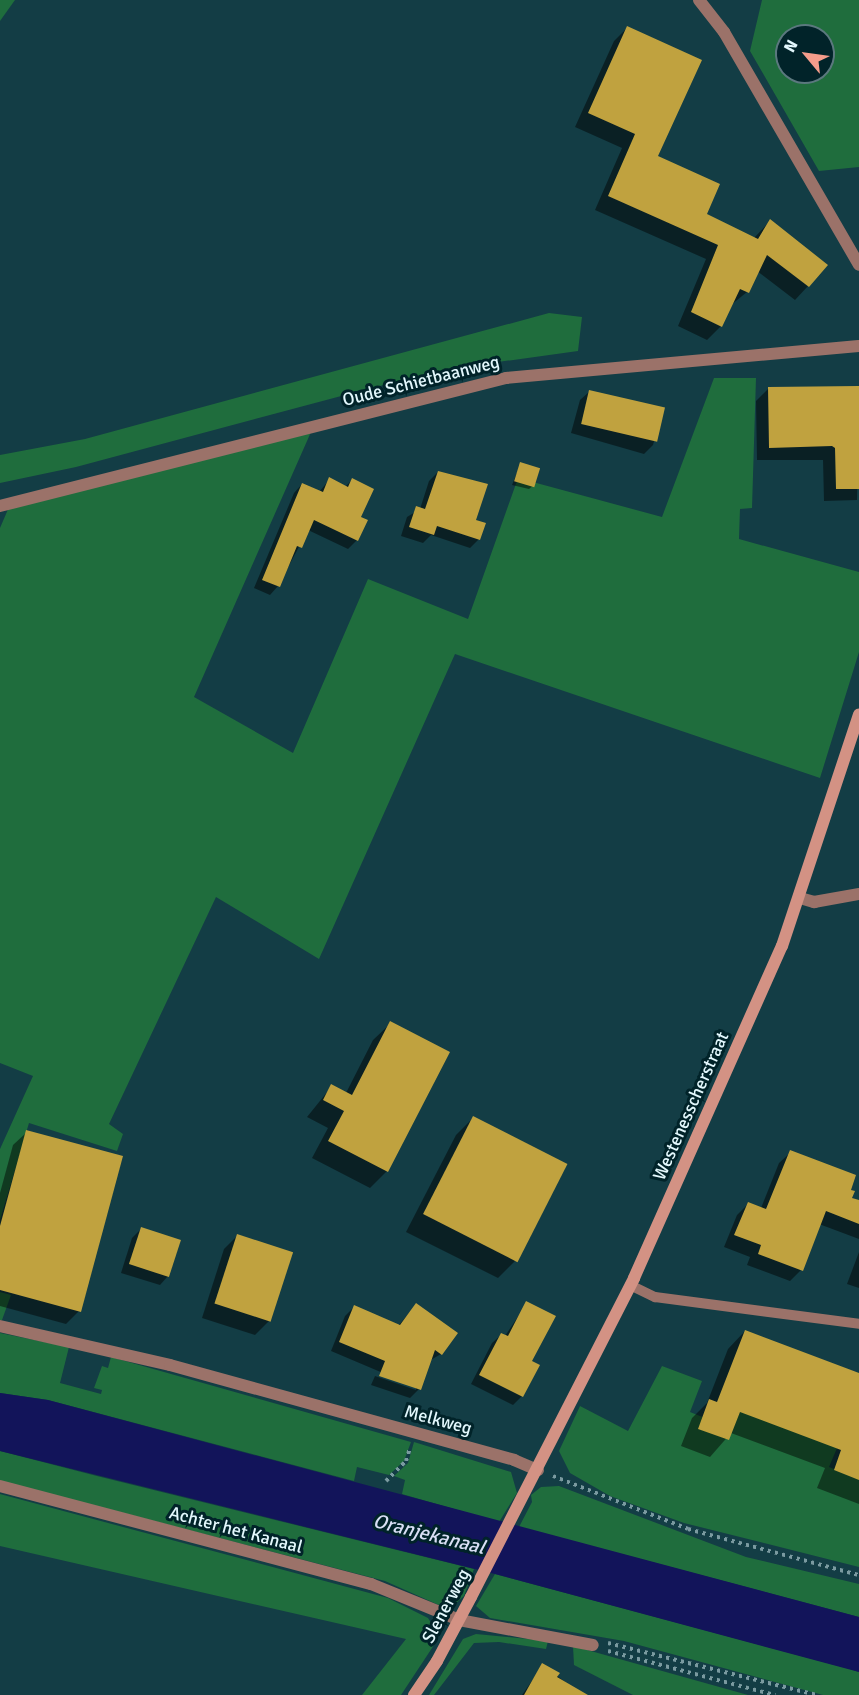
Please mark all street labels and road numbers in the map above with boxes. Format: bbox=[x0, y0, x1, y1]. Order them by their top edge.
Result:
street label: Oude Schietbaanweg bbox=[340, 351, 502, 411]
street label: Westenesscherstraat bbox=[649, 1028, 733, 1184]
street label: Melkweg bbox=[402, 1401, 474, 1439]
street label: Achter het Kanaal bbox=[167, 1502, 305, 1558]
street label: Slenerweg bbox=[417, 1565, 475, 1647]

